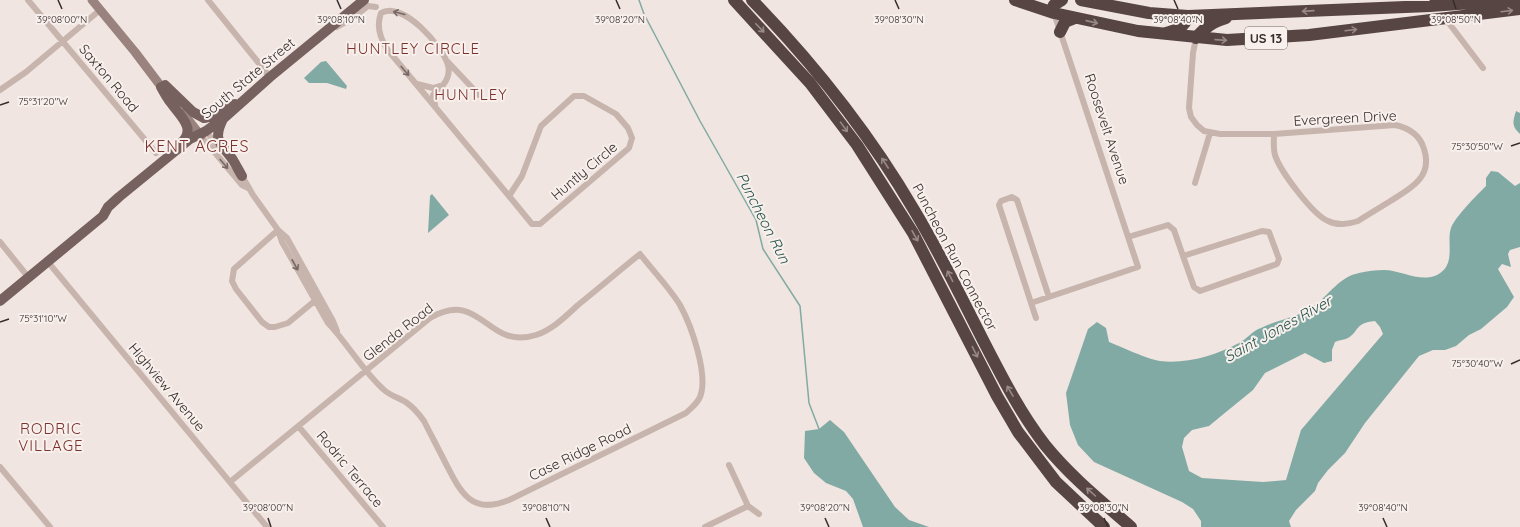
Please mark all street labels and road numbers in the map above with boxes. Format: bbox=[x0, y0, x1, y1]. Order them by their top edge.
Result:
road number: US 13 bbox=[1245, 27, 1287, 49]
street label: South State Street bbox=[198, 33, 299, 122]
street label: Saxton Road bbox=[75, 40, 143, 116]
street label: Roosevelt Avenue bbox=[1081, 71, 1133, 187]
street label: Evergreen Drive bbox=[1293, 106, 1397, 130]
street label: Huntly Circle bbox=[547, 138, 621, 204]
street label: Puncheon Run Connector bbox=[908, 180, 1002, 334]
street label: Glenda Road bbox=[359, 299, 437, 365]
street label: Highview Avenue bbox=[125, 339, 209, 435]
street label: Case Ridge Road bbox=[526, 419, 634, 485]
street label: Rodric Terrace bbox=[313, 427, 387, 511]

